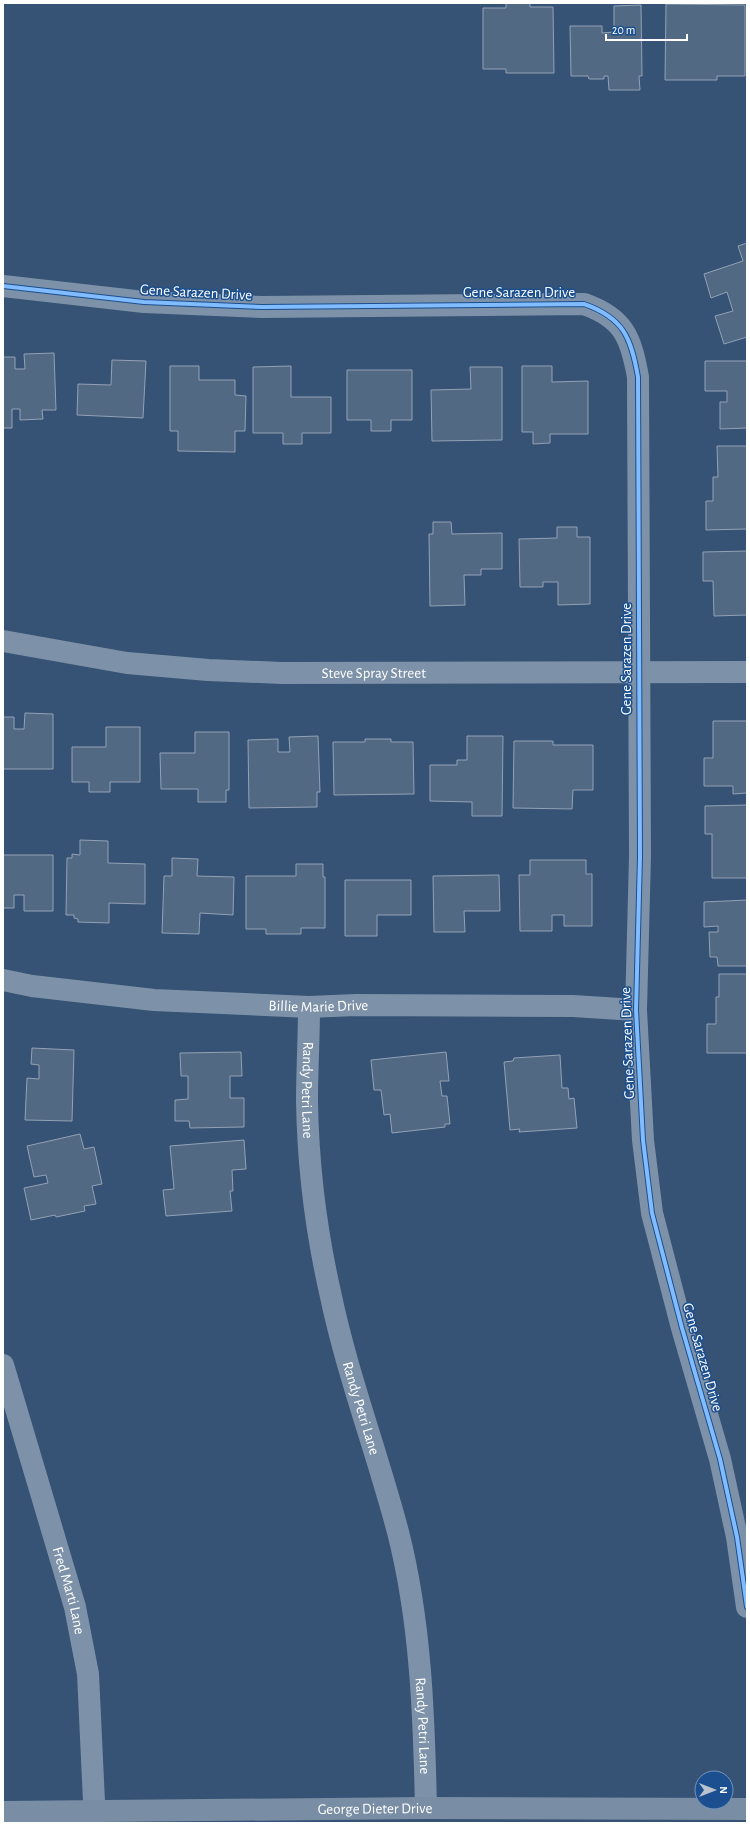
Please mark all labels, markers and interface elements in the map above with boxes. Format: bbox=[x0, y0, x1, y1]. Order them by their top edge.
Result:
scale bar bbox=[606, 16, 687, 42]
text: 20 m bbox=[612, 24, 635, 36]
street label: Gene Sarazen Drive bbox=[140, 282, 252, 303]
street label: Gene Sarazen Drive bbox=[463, 285, 575, 300]
street label: Gene Sarazen Drive bbox=[619, 603, 634, 715]
street label: Steve Spray Street bbox=[321, 666, 426, 681]
street label: Gene Sarazen Drive bbox=[618, 987, 637, 1099]
street label: Billie Marie Drive bbox=[268, 998, 368, 1015]
street label: Randy Petri Lane bbox=[299, 1041, 315, 1139]
street label: Gene Sarazen Drive bbox=[680, 1301, 725, 1413]
street label: Randy Petri Lane bbox=[340, 1360, 382, 1457]
street label: Fred Marti Lane bbox=[50, 1545, 87, 1636]
street label: Randy Petri Lane bbox=[413, 1677, 432, 1775]
north arrow bbox=[694, 1770, 734, 1810]
text: N bbox=[718, 1786, 729, 1794]
street label: George Dieter Drive bbox=[318, 1801, 432, 1817]

